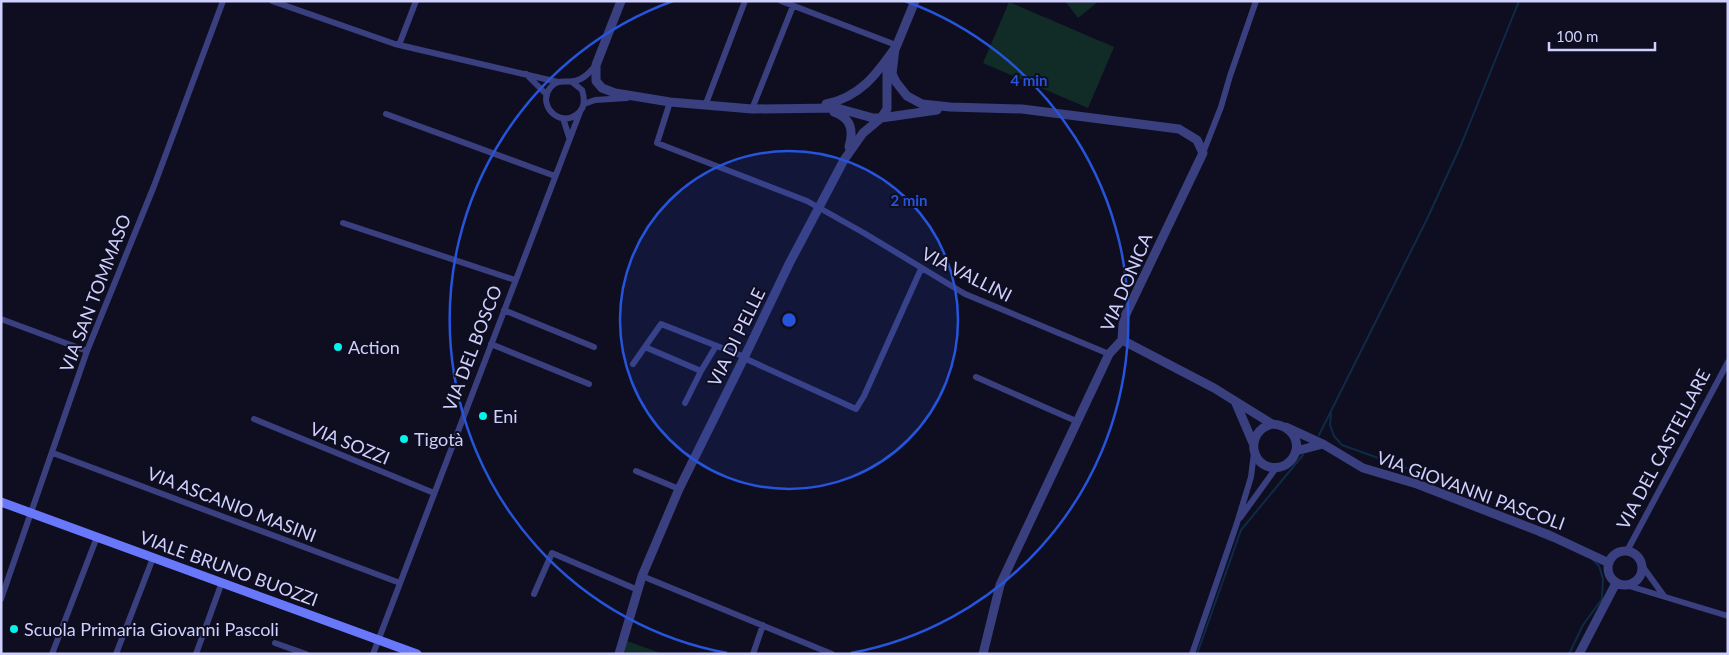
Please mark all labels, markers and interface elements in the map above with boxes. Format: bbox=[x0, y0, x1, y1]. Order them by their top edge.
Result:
scale bar bbox=[1549, 20, 1655, 52]
text: 100 m bbox=[1556, 27, 1598, 45]
text: 4 min bbox=[1010, 71, 1048, 89]
text: 2 min bbox=[890, 191, 928, 209]
street label: VIA SAN TOMMASO bbox=[55, 211, 135, 375]
street label: VIA DONICA bbox=[1095, 229, 1157, 334]
street label: VIA VALLINI bbox=[918, 242, 1016, 306]
street label: VIA DEL BOSCO bbox=[438, 282, 506, 414]
street label: VIA DI PELLE bbox=[703, 284, 769, 390]
centre of rings bbox=[780, 311, 798, 329]
place label: Action bbox=[348, 336, 400, 358]
marker: Action bbox=[332, 341, 344, 353]
street label: VIA DEL CASTELLARE bbox=[1611, 365, 1715, 533]
place label: Eni bbox=[493, 405, 518, 427]
marker: Eni bbox=[477, 410, 489, 422]
street label: VIA SOZZI bbox=[307, 417, 393, 469]
place label: Tigotà bbox=[414, 428, 464, 450]
marker: Tigotà bbox=[398, 433, 410, 445]
street label: VIA GIOVANNI PASCOLI bbox=[1374, 446, 1568, 534]
street label: VIA ASCANIO MASINI bbox=[144, 462, 320, 546]
street label: VIALE BRUNO BUOZZI bbox=[137, 525, 321, 611]
place label: Scuola Primaria Giovanni Pascoli bbox=[24, 618, 279, 640]
marker: Scuola Primaria Giovanni Pascoli bbox=[8, 623, 20, 635]

